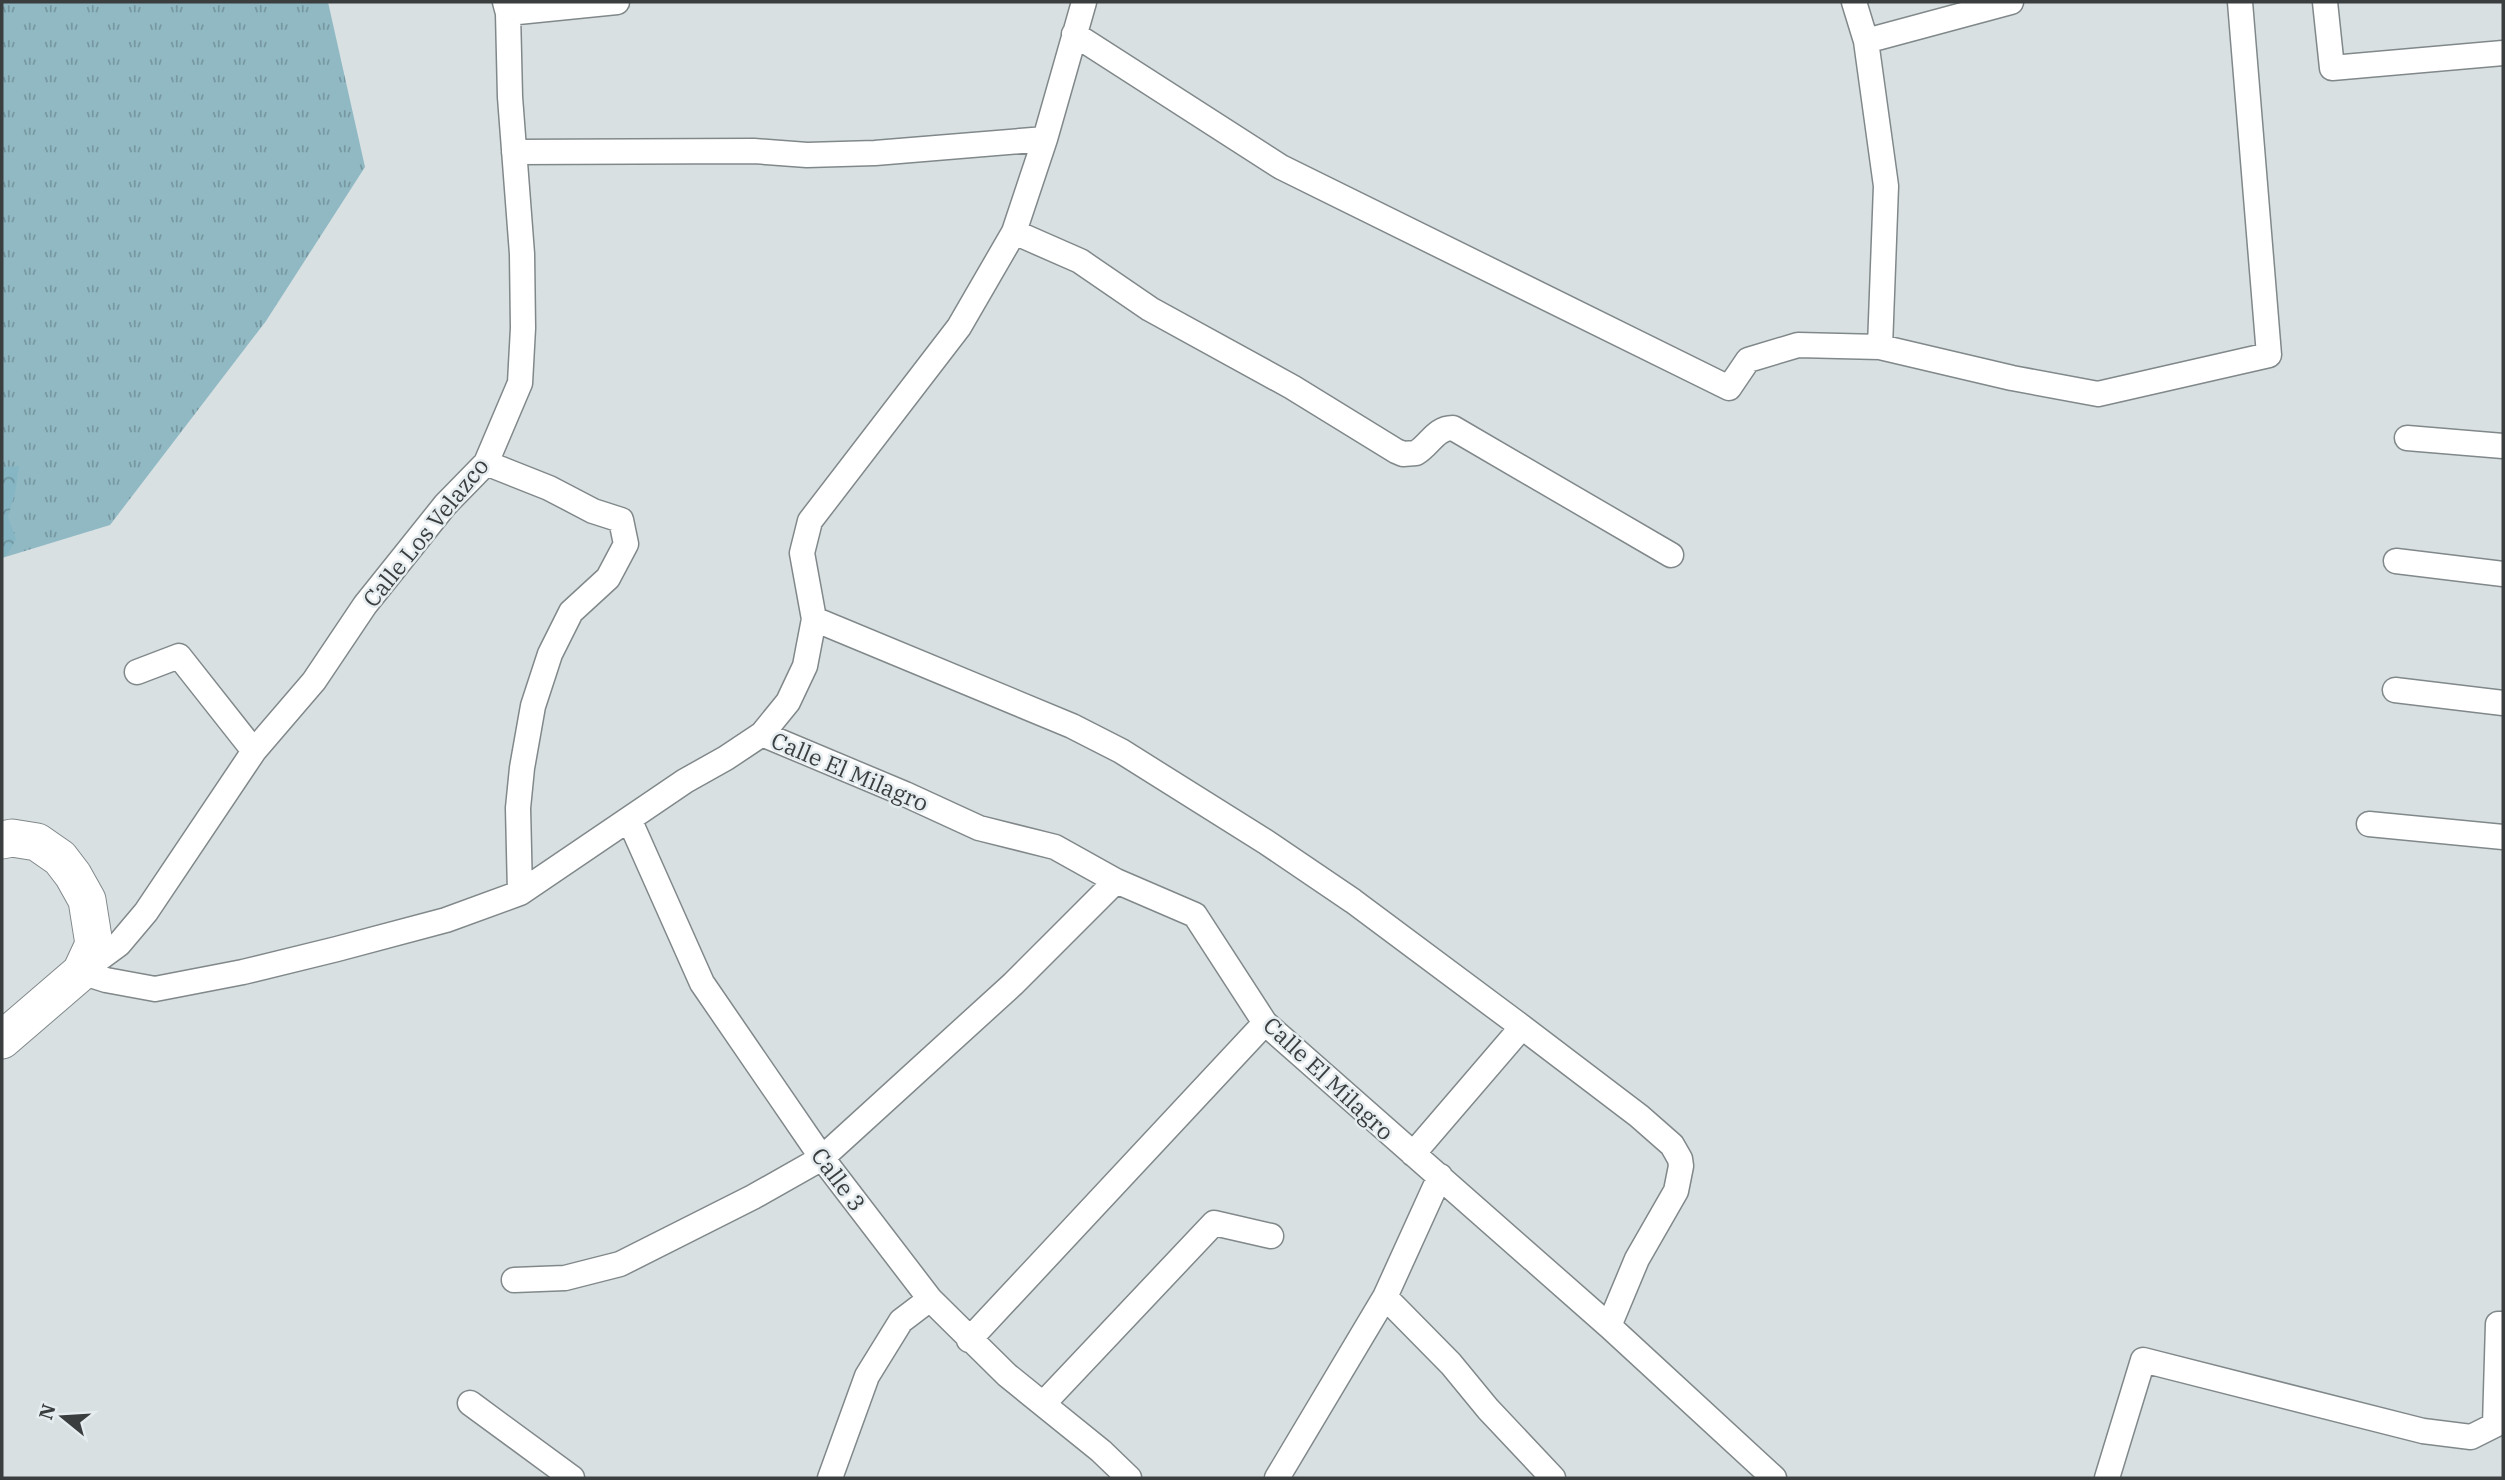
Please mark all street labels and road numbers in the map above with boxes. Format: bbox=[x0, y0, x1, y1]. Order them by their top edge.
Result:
street label: Calle Los Velazco bbox=[356, 451, 494, 613]
street label: Calle El Milagro bbox=[767, 724, 933, 818]
street label: Calle El Milagro bbox=[1257, 1010, 1401, 1146]
street label: Calle 3 bbox=[805, 1141, 873, 1217]

